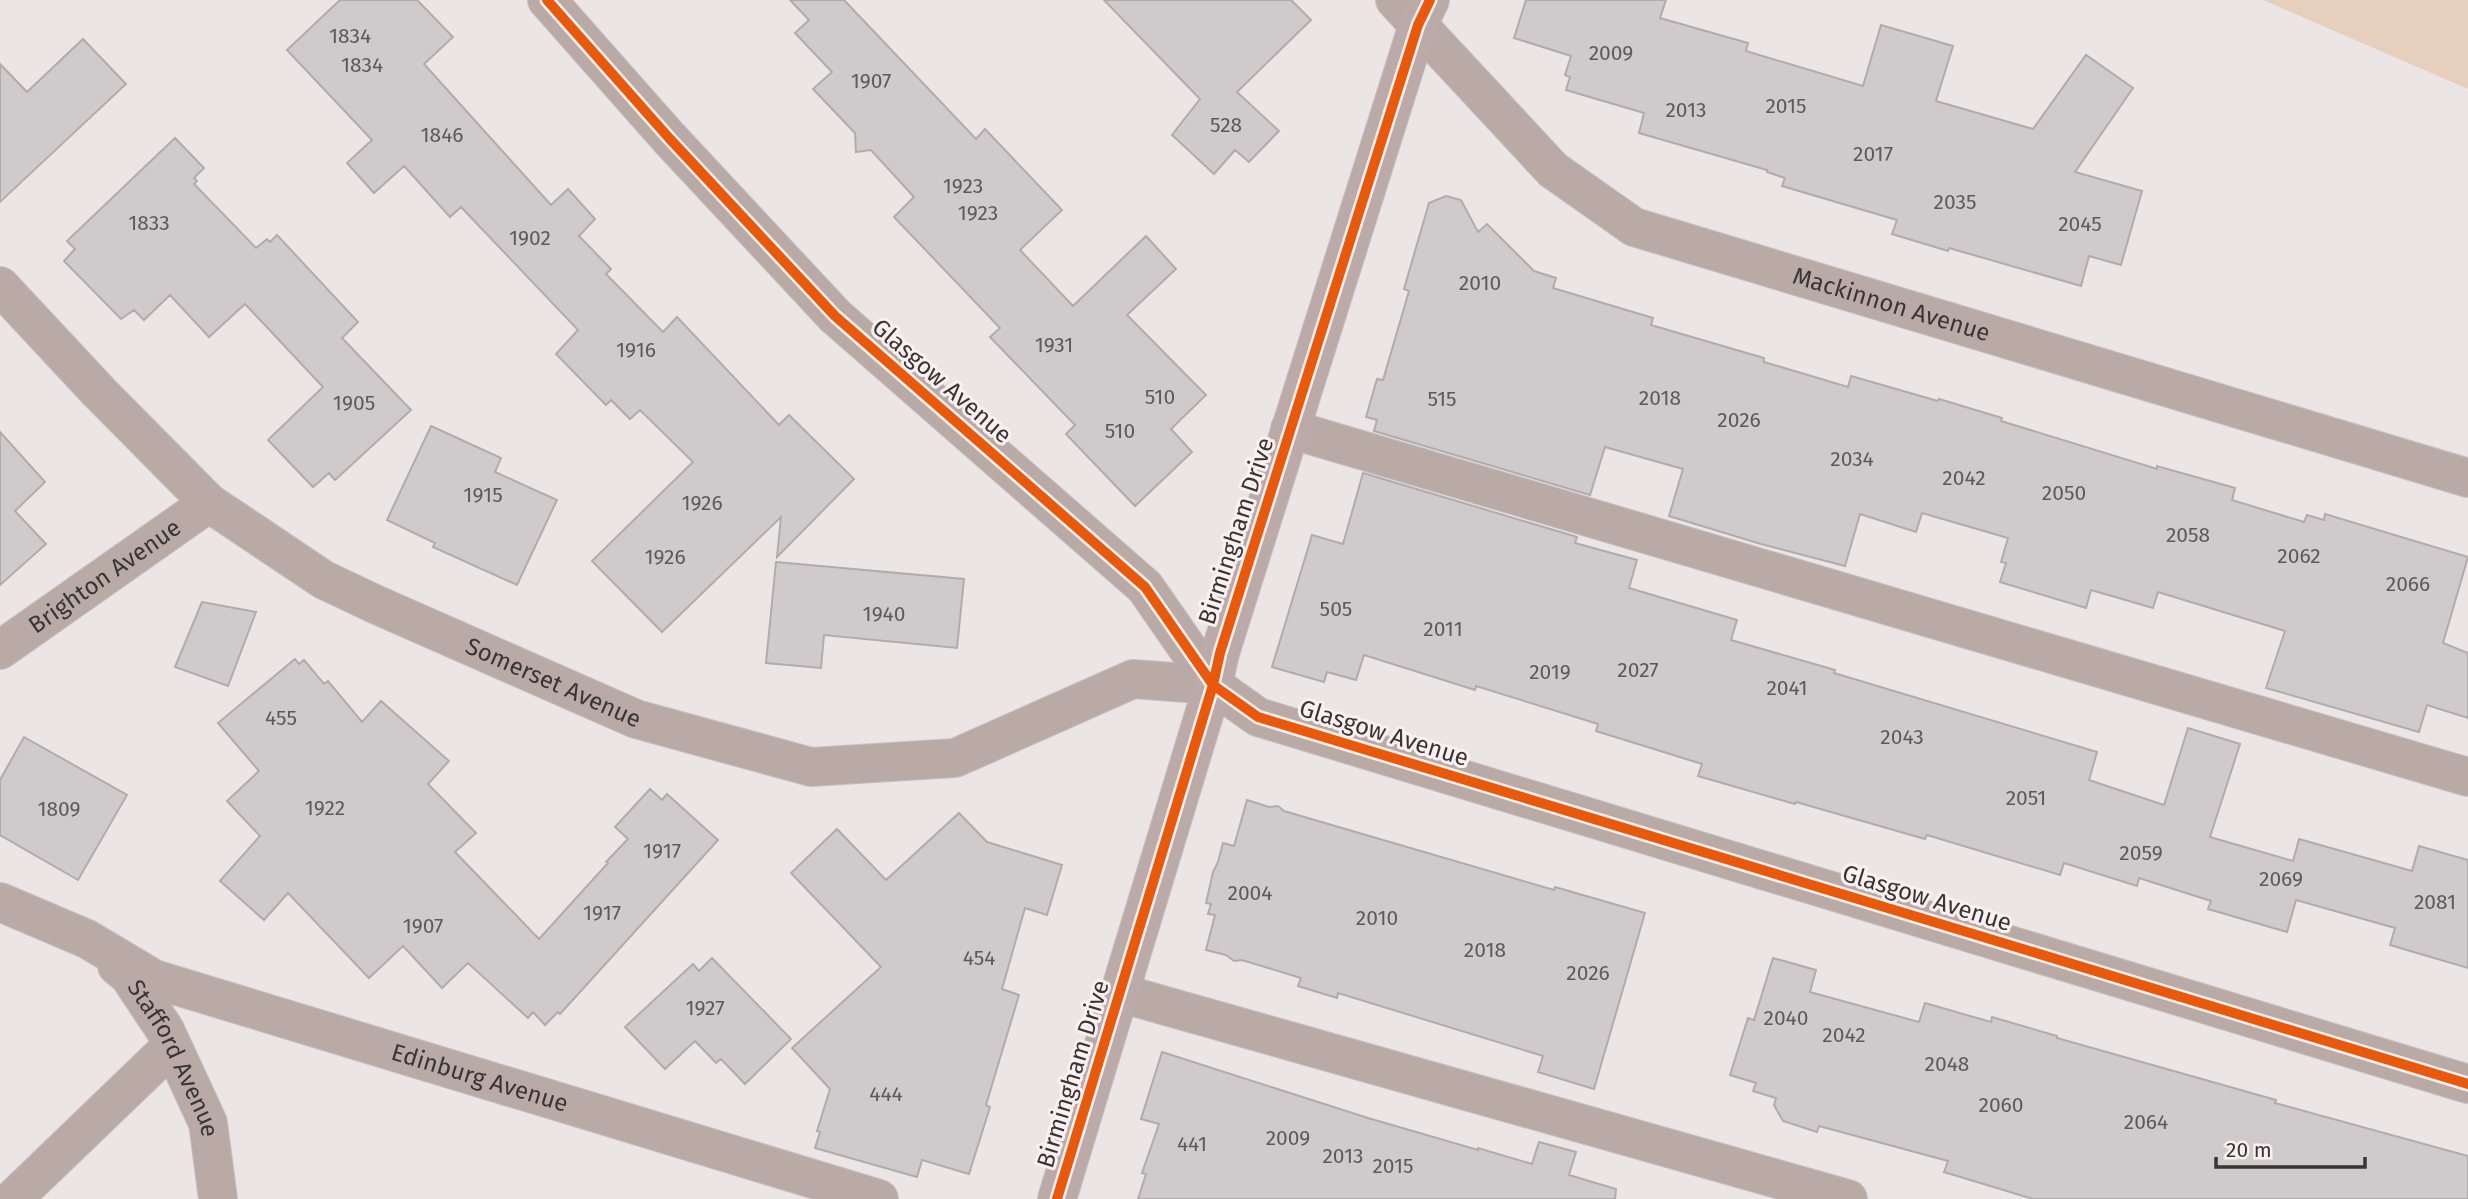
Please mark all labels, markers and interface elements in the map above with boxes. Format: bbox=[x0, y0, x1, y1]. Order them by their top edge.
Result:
house number: 1834 bbox=[329, 23, 371, 49]
house number: 2009 bbox=[1589, 40, 1633, 66]
house number: 1834 bbox=[341, 52, 383, 78]
house number: 1907 bbox=[851, 68, 891, 94]
house number: 2015 bbox=[1765, 93, 1807, 119]
house number: 2013 bbox=[1665, 97, 1707, 123]
house number: 528 bbox=[1210, 112, 1242, 138]
house number: 1846 bbox=[420, 122, 464, 148]
house number: 2017 bbox=[1853, 141, 1893, 167]
house number: 1923 bbox=[943, 173, 983, 199]
house number: 2035 bbox=[1934, 189, 1976, 215]
house number: 1923 bbox=[958, 200, 998, 226]
house number: 1833 bbox=[128, 210, 170, 236]
house number: 2045 bbox=[2058, 211, 2102, 237]
house number: 1902 bbox=[509, 225, 551, 251]
street label: Mackinnon Avenue bbox=[1789, 262, 1993, 347]
house number: 2010 bbox=[1459, 270, 1501, 296]
street label: Glasgow Avenue bbox=[867, 313, 1017, 449]
house number: 1931 bbox=[1035, 332, 1073, 358]
house number: 1916 bbox=[616, 337, 656, 363]
house number: 510 bbox=[1145, 384, 1175, 410]
house number: 2018 bbox=[1639, 385, 1681, 411]
house number: 515 bbox=[1427, 386, 1457, 412]
house number: 1905 bbox=[333, 390, 375, 416]
house number: 2026 bbox=[1717, 407, 1761, 433]
house number: 510 bbox=[1105, 418, 1135, 444]
street label: Birmingham Drive bbox=[1193, 434, 1279, 628]
house number: 2034 bbox=[1830, 446, 1874, 472]
house number: 2042 bbox=[1942, 465, 1986, 491]
house number: 2050 bbox=[2042, 480, 2086, 506]
house number: 1915 bbox=[463, 482, 503, 508]
house number: 1926 bbox=[681, 490, 723, 516]
street label: Brighton Avenue bbox=[23, 513, 186, 640]
house number: 2058 bbox=[2166, 522, 2210, 548]
house number: 2062 bbox=[2277, 543, 2321, 569]
house number: 1926 bbox=[644, 544, 686, 570]
house number: 2066 bbox=[2386, 571, 2430, 597]
house number: 505 bbox=[1320, 596, 1352, 622]
house number: 1940 bbox=[863, 601, 905, 627]
house number: 2011 bbox=[1423, 616, 1463, 642]
street label: Somerset Avenue bbox=[461, 632, 645, 733]
house number: 2027 bbox=[1617, 657, 1659, 683]
house number: 2019 bbox=[1529, 659, 1571, 685]
house number: 2041 bbox=[1766, 675, 1808, 701]
street label: Glasgow Avenue bbox=[1296, 694, 1472, 772]
house number: 455 bbox=[265, 705, 297, 731]
house number: 2043 bbox=[1880, 724, 1924, 750]
house number: 2051 bbox=[2006, 785, 2046, 811]
house number: 1922 bbox=[305, 795, 345, 821]
house number: 1809 bbox=[37, 796, 81, 822]
house number: 1917 bbox=[643, 838, 681, 864]
house number: 2059 bbox=[2119, 840, 2163, 866]
street label: Glasgow Avenue bbox=[1839, 859, 2015, 937]
house number: 2069 bbox=[2259, 866, 2303, 892]
house number: 2004 bbox=[1227, 880, 1273, 906]
house number: 2081 bbox=[2414, 889, 2456, 915]
house number: 1917 bbox=[583, 900, 621, 926]
house number: 2010 bbox=[1356, 905, 1398, 931]
house number: 1907 bbox=[403, 913, 443, 939]
house number: 2018 bbox=[1464, 937, 1506, 963]
house number: 454 bbox=[963, 945, 995, 971]
house number: 2026 bbox=[1566, 960, 1610, 986]
street label: Stafford Avenue bbox=[122, 975, 224, 1139]
street label: Birmingham Drive bbox=[1031, 977, 1115, 1171]
house number: 1927 bbox=[685, 995, 725, 1021]
house number: 2040 bbox=[1763, 1005, 1809, 1031]
house number: 2042 bbox=[1822, 1022, 1866, 1048]
street label: Edinburg Avenue bbox=[388, 1038, 572, 1118]
house number: 2048 bbox=[1925, 1051, 1969, 1077]
house number: 444 bbox=[869, 1081, 903, 1107]
house number: 2060 bbox=[1978, 1092, 2024, 1118]
house number: 2064 bbox=[2124, 1109, 2168, 1135]
house number: 2009 bbox=[1266, 1125, 1310, 1151]
scale bar bbox=[2216, 1126, 2365, 1170]
house number: 441 bbox=[1177, 1131, 1207, 1157]
text: 20 m bbox=[2226, 1137, 2272, 1163]
house number: 2013 bbox=[1322, 1143, 1364, 1169]
house number: 2015 bbox=[1372, 1153, 1414, 1179]

